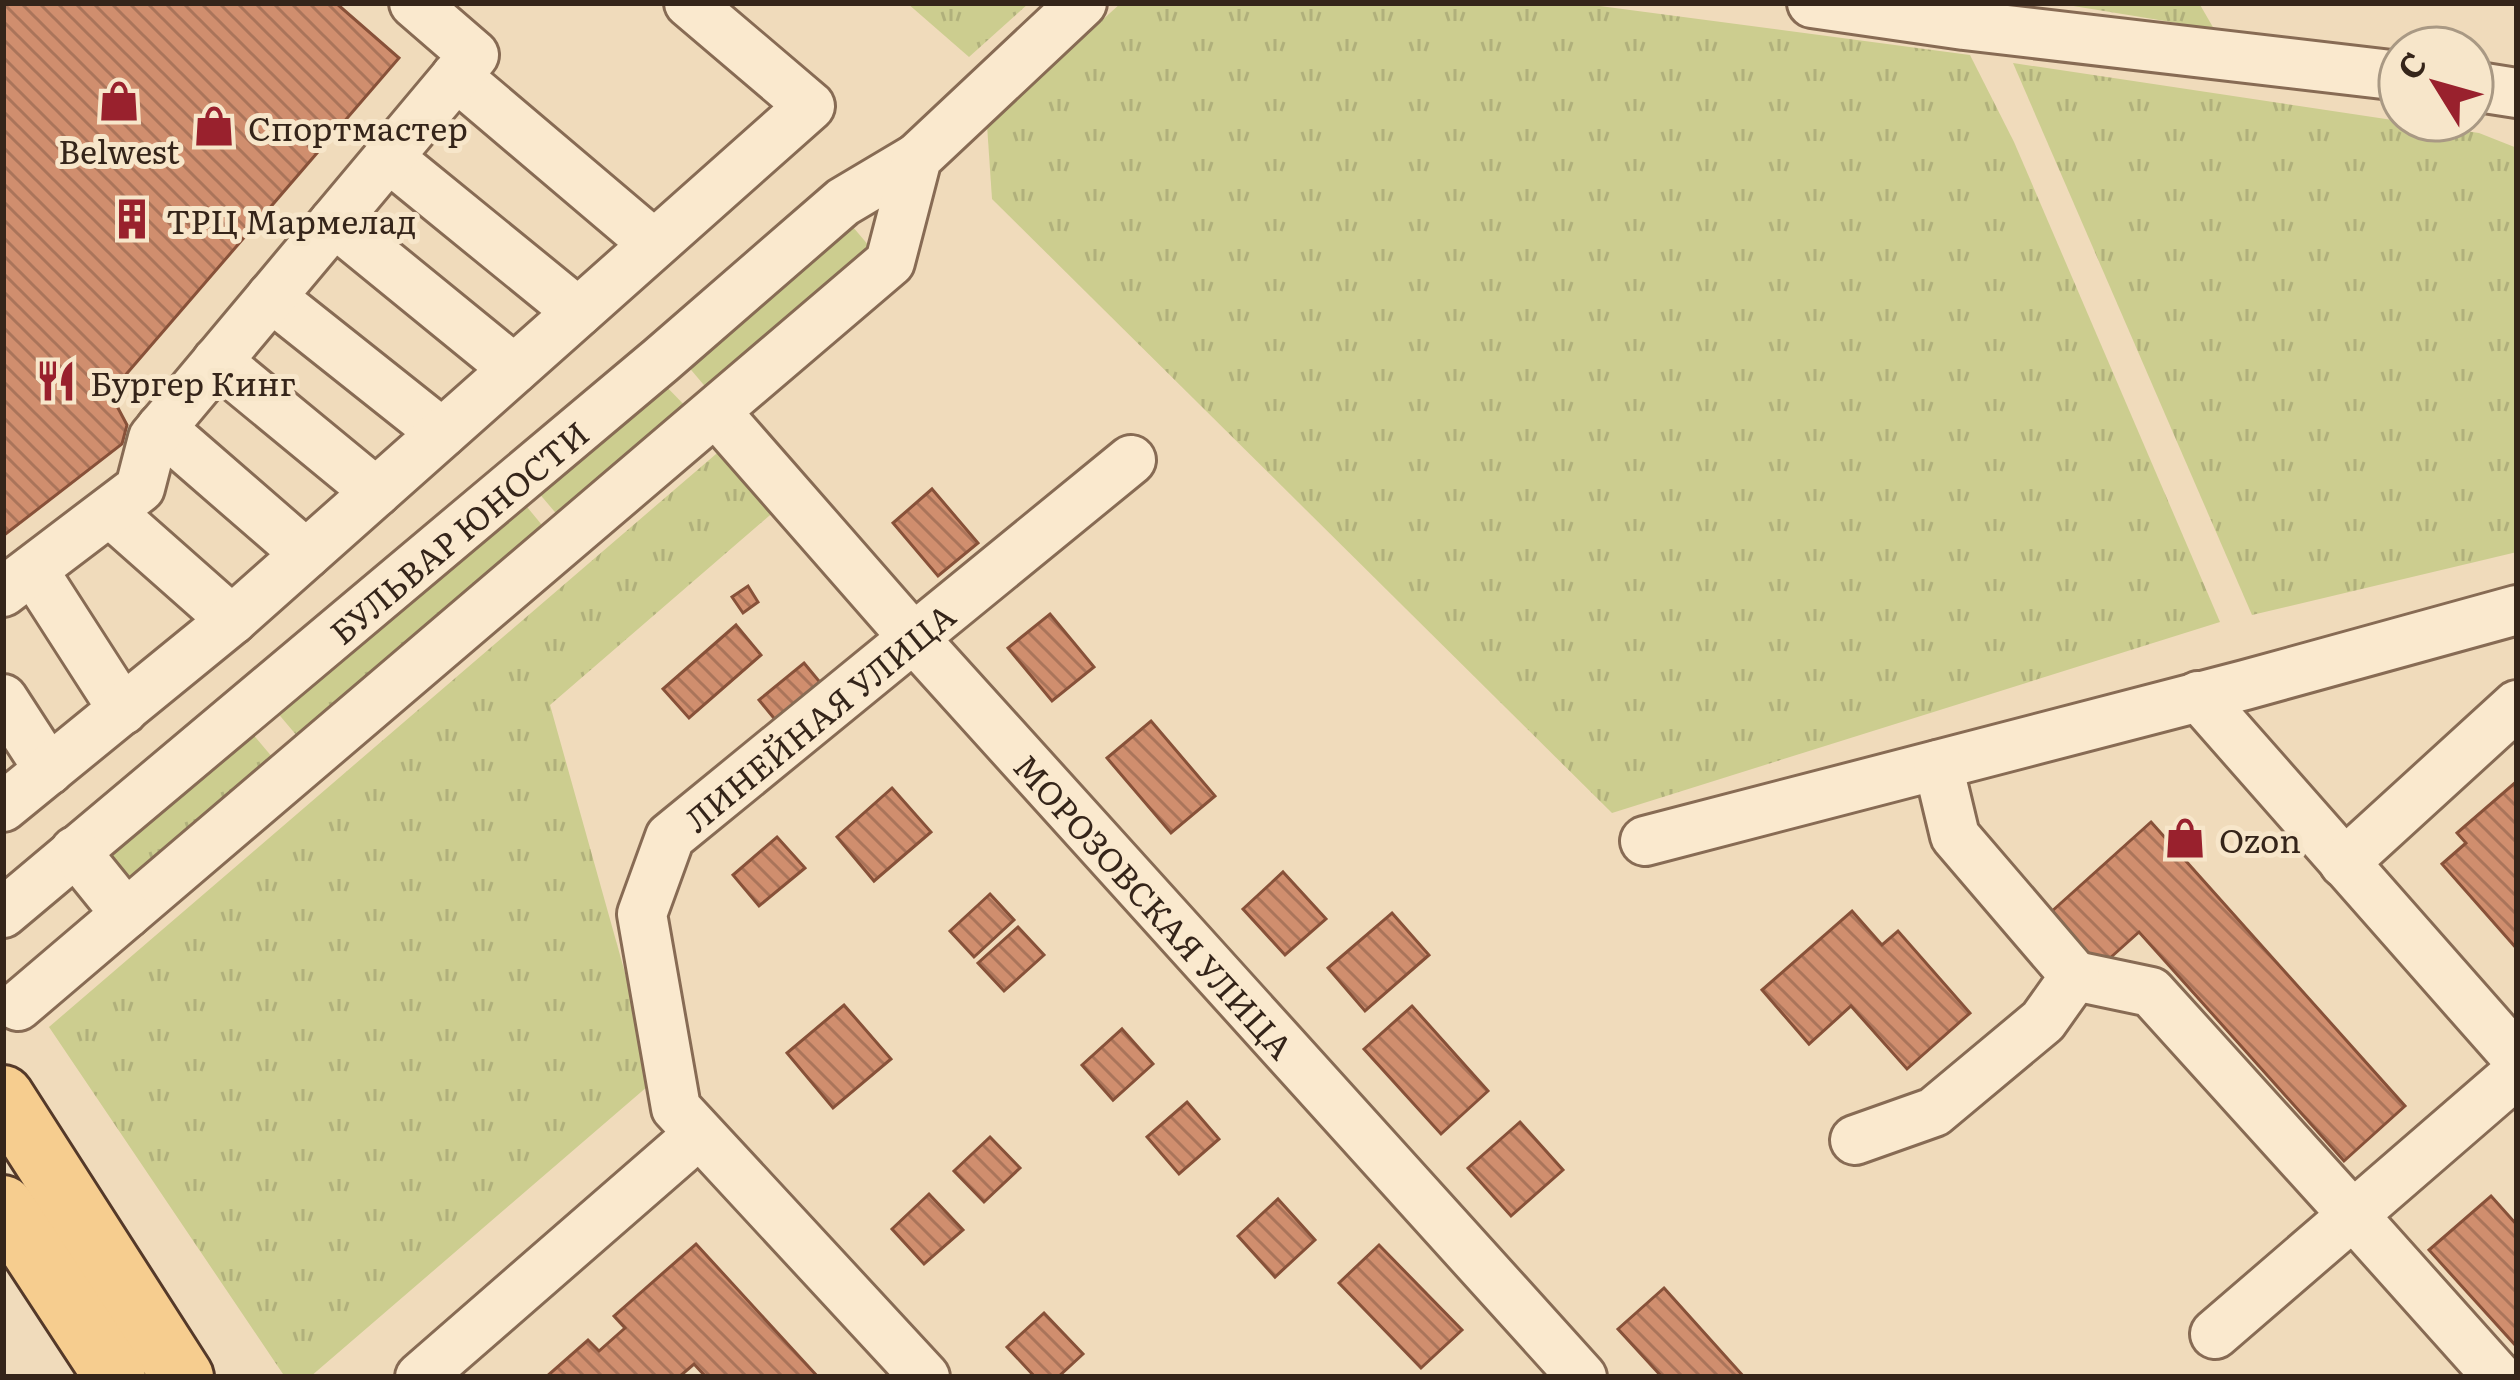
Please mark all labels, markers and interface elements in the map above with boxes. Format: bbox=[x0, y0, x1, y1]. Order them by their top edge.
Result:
north arrow bbox=[2376, 24, 2496, 144]
text: С bbox=[2383, 40, 2437, 89]
shop icon: Belwest bbox=[96, 78, 142, 124]
place label: Спортмастер bbox=[248, 102, 468, 151]
shop icon: Спортмастер bbox=[191, 103, 237, 149]
place label: Belwest bbox=[58, 125, 180, 174]
place label: ТРЦ Мармелад bbox=[166, 195, 417, 244]
building icon: ТРЦ Мармелад bbox=[109, 196, 155, 242]
place label: Бургер Кинг bbox=[90, 357, 296, 406]
restaurant icon: Бургер Кинг bbox=[33, 358, 79, 404]
street label: БУЛЬВАР ЮНОСТИ bbox=[318, 408, 598, 654]
street label: ЛИНЕЙНАЯ УЛИЦА bbox=[672, 590, 964, 842]
street label: МОРОЗОВСКАЯ УЛИЦА bbox=[1004, 742, 1306, 1068]
place label: Ozon bbox=[2219, 814, 2301, 863]
shop icon: Ozon bbox=[2162, 815, 2208, 861]

